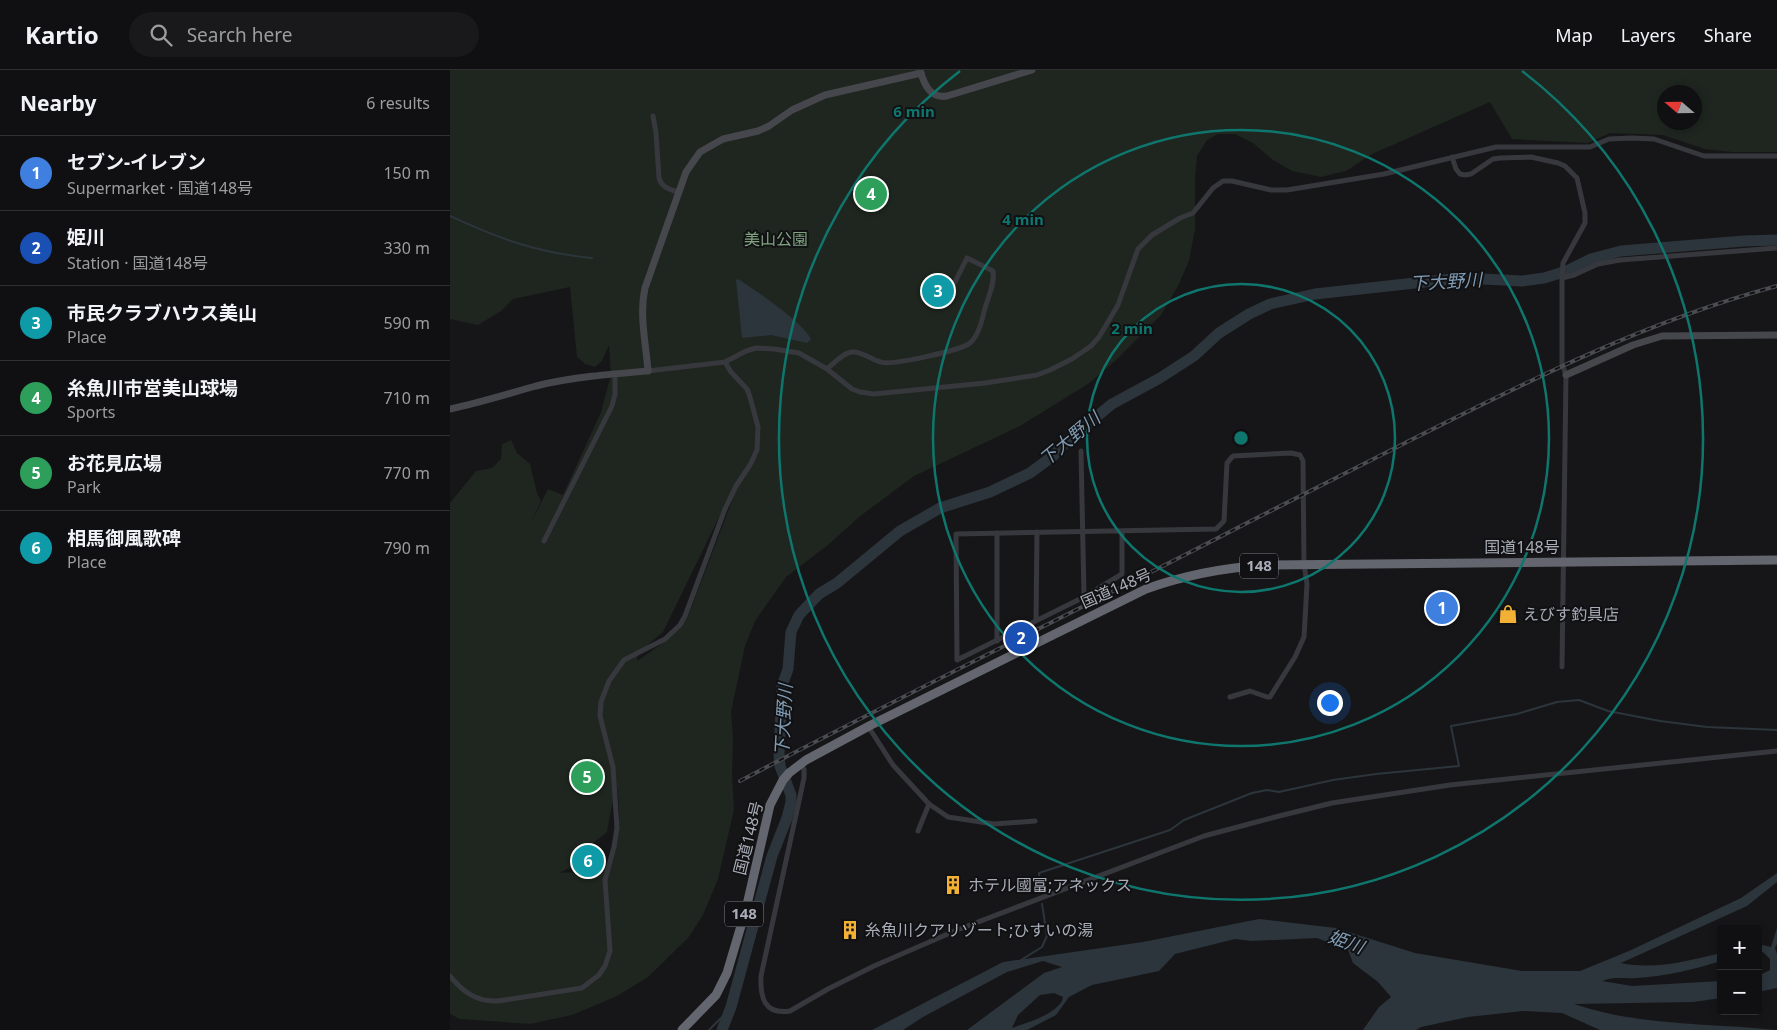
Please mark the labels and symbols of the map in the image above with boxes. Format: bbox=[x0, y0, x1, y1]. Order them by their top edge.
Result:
north arrow bbox=[1657, 85, 1702, 130]
text: 6 min bbox=[893, 101, 935, 121]
pin: 4 bbox=[855, 175, 887, 213]
text: 4 min bbox=[1002, 209, 1044, 229]
park label: 美山公園 bbox=[744, 228, 808, 250]
water label: 下大野川 bbox=[1409, 267, 1485, 295]
pin: 3 bbox=[922, 272, 954, 310]
text: 2 min bbox=[1111, 318, 1153, 338]
water label: 下大野川 bbox=[1034, 405, 1106, 471]
centre of rings bbox=[1232, 429, 1250, 447]
street label: 国道148号 bbox=[1484, 536, 1560, 558]
road number: 148 bbox=[1240, 554, 1278, 578]
street label: 国道148号 bbox=[1077, 563, 1155, 613]
pin: 1 bbox=[1426, 589, 1458, 627]
shop icon: えびす釣具店 bbox=[1497, 603, 1519, 625]
place label: えびす釣具店 bbox=[1523, 603, 1619, 625]
pin: 2 bbox=[1005, 619, 1037, 657]
water label: 下大野川 bbox=[769, 681, 797, 757]
your location bbox=[1317, 690, 1343, 716]
pin: 5 bbox=[571, 758, 603, 796]
street label: 国道148号 bbox=[728, 799, 768, 877]
pin: 6 bbox=[572, 842, 604, 880]
building icon: ホテル國富;アネックス bbox=[942, 874, 964, 896]
place label: ホテル國富;アネックス bbox=[968, 874, 1132, 896]
road number: 148 bbox=[725, 902, 763, 926]
building icon: 糸魚川クアリゾート;ひすいの湯 bbox=[839, 919, 861, 941]
place label: 糸魚川クアリゾート;ひすいの湯 bbox=[865, 919, 1093, 941]
water label: 姫川 bbox=[1325, 924, 1369, 959]

